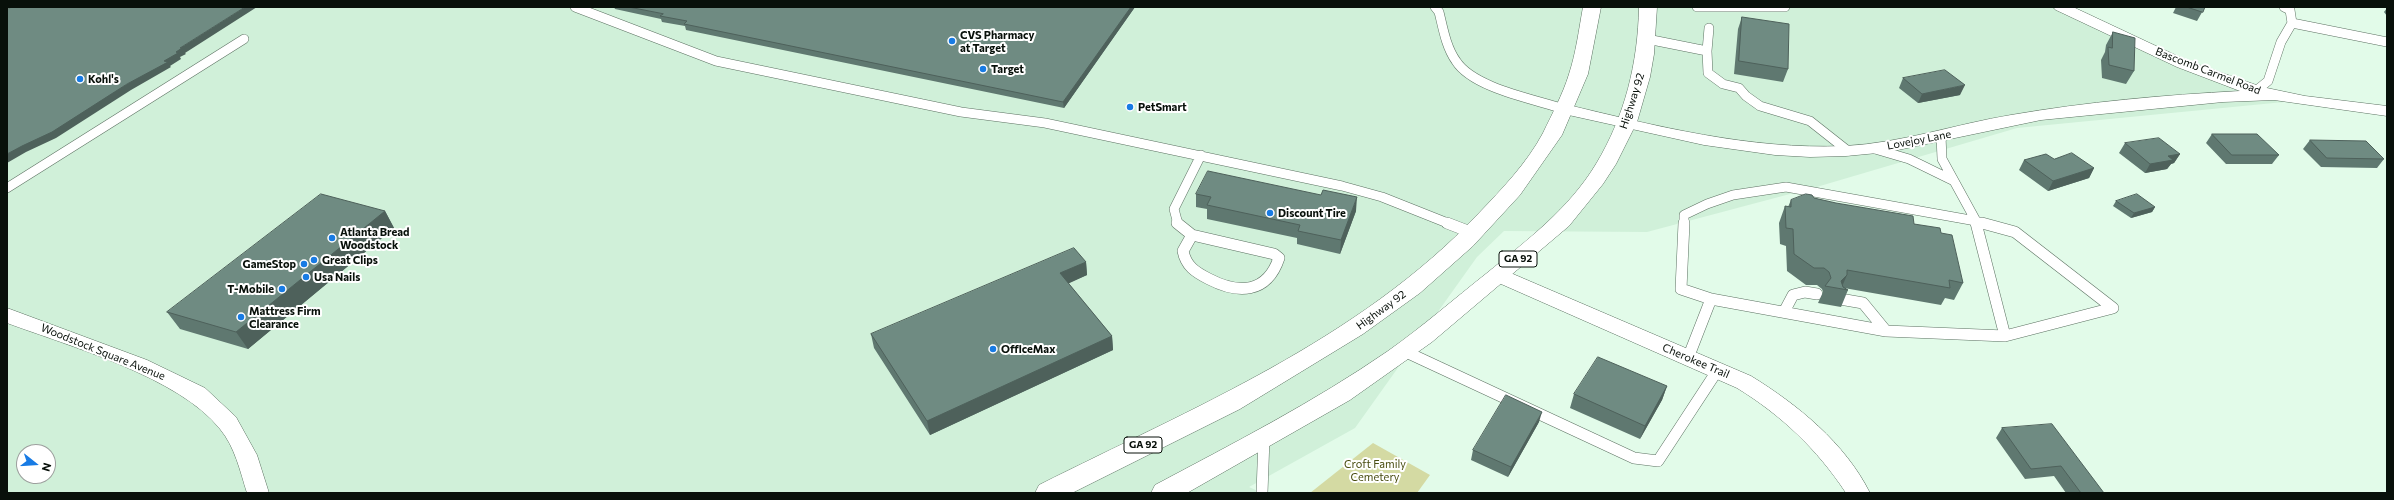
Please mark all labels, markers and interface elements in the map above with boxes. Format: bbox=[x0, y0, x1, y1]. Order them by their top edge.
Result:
place label: CVS Pharmacy at Target bbox=[960, 28, 1034, 54]
marker: CVS Pharmacy at Target bbox=[947, 36, 957, 46]
street label: Bascomb Carmel Road bbox=[2153, 45, 2263, 97]
place label: Target bbox=[991, 62, 1024, 76]
marker: Target bbox=[978, 64, 988, 74]
street label: Highway 92 bbox=[1617, 71, 1647, 131]
place label: Kohl's bbox=[88, 72, 119, 86]
marker: Kohl's bbox=[75, 74, 85, 84]
place label: PetSmart bbox=[1138, 100, 1187, 114]
marker: PetSmart bbox=[1125, 102, 1135, 112]
street label: Lovejoy Lane bbox=[1886, 127, 1952, 153]
place label: Discount Tire bbox=[1278, 206, 1346, 220]
marker: Discount Tire bbox=[1265, 208, 1275, 218]
place label: Atlanta Bread Woodstock bbox=[340, 225, 410, 251]
marker: Atlanta Bread Woodstock bbox=[327, 233, 337, 243]
road number: GA 92 bbox=[1499, 251, 1537, 267]
place label: Great Clips bbox=[322, 253, 378, 267]
marker: Great Clips bbox=[309, 255, 319, 265]
place label: GameStop bbox=[243, 257, 296, 271]
marker: GameStop bbox=[299, 259, 309, 269]
place label: Usa Nails bbox=[314, 270, 360, 284]
marker: Usa Nails bbox=[301, 272, 311, 282]
place label: T-Mobile bbox=[227, 282, 274, 296]
marker: T-Mobile bbox=[277, 284, 287, 294]
street label: Highway 92 bbox=[1354, 288, 1408, 332]
place label: Mattress Firm Clearance bbox=[249, 304, 321, 330]
marker: Mattress Firm Clearance bbox=[236, 312, 246, 322]
street label: Woodstock Square Avenue bbox=[39, 321, 167, 383]
street label: Cherokee Trail bbox=[1660, 341, 1732, 381]
place label: OfficeMax bbox=[1001, 342, 1055, 356]
marker: OfficeMax bbox=[988, 344, 998, 354]
road number: GA 92 bbox=[1124, 437, 1162, 453]
north arrow bbox=[16, 444, 56, 484]
park label: Croft Family Cemetery bbox=[1344, 457, 1406, 483]
text: N bbox=[40, 462, 54, 473]

